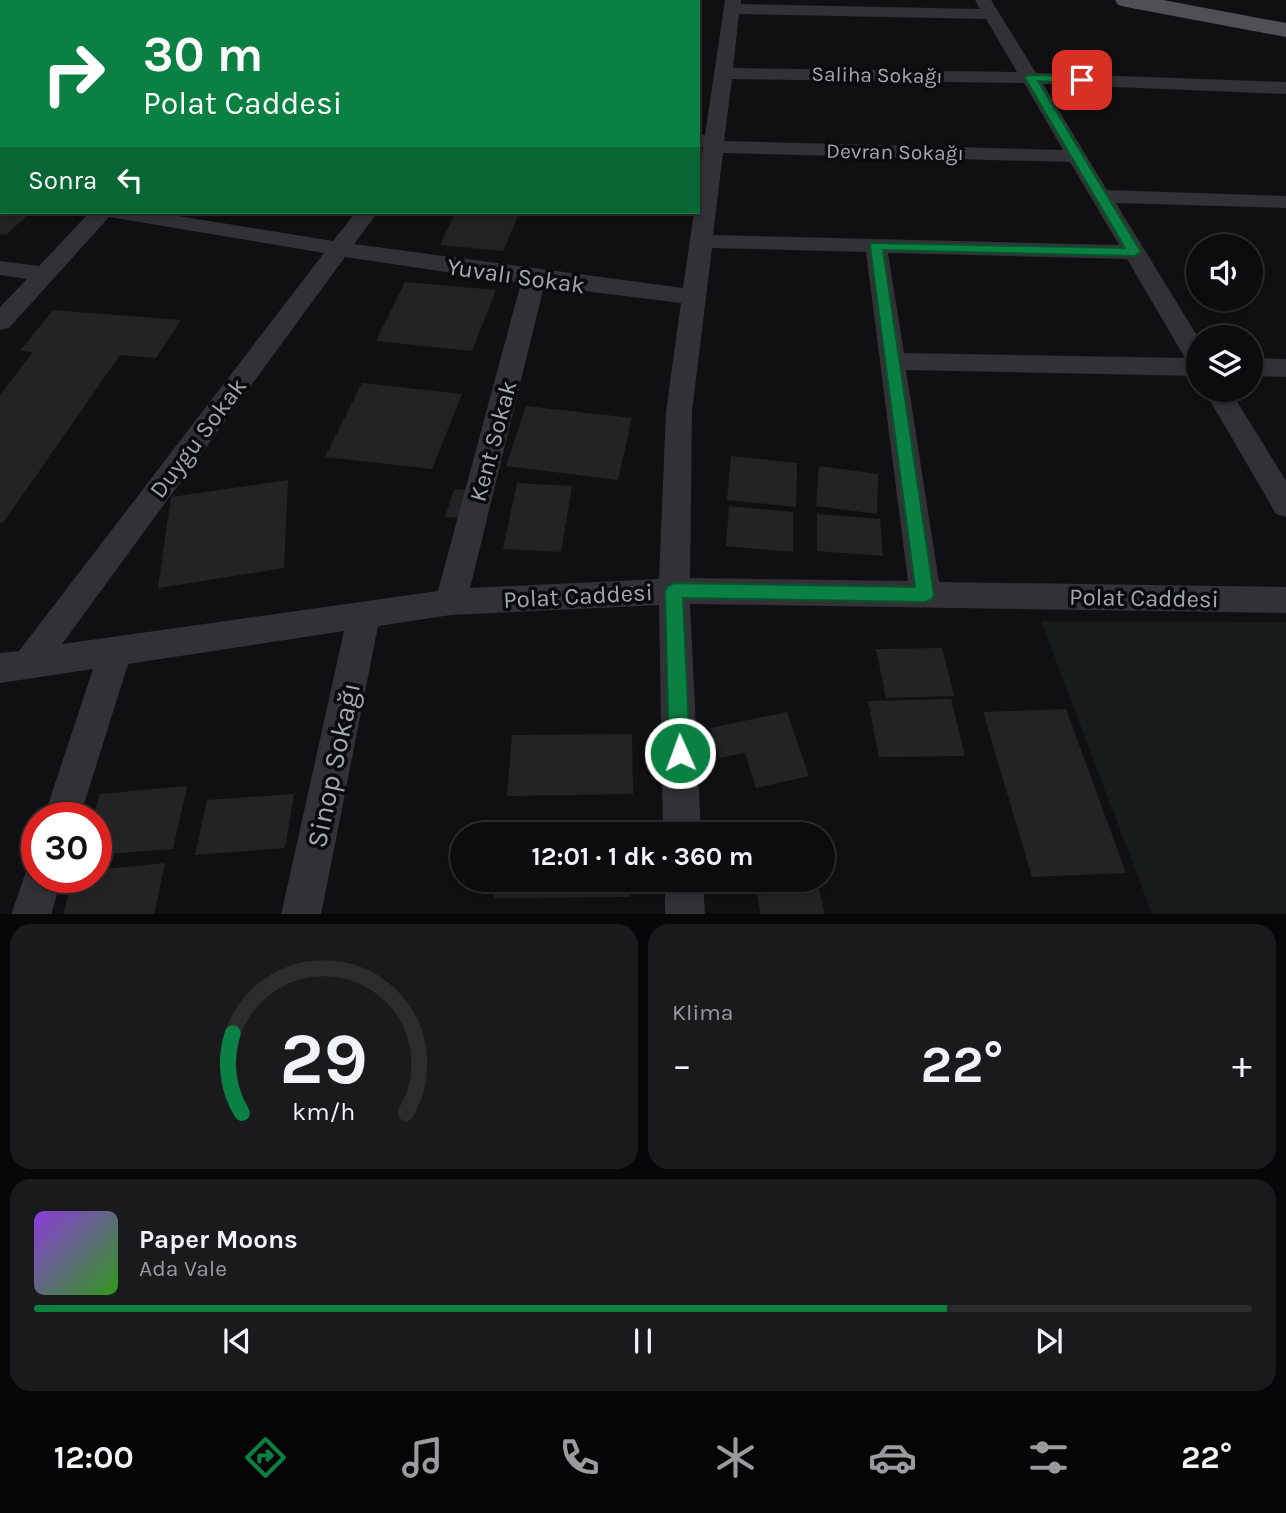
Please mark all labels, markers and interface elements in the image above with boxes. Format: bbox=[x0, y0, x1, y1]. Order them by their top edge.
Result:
text: 30 m bbox=[143, 26, 263, 83]
icon: right bbox=[28, 28, 119, 119]
pin bbox=[1052, 50, 1112, 110]
icon: arrive bbox=[1063, 61, 1101, 99]
street label: Saliha Sokağı bbox=[811, 62, 943, 88]
text: Polat Caddesi bbox=[143, 85, 342, 122]
street label: Devran Sokağı bbox=[826, 139, 964, 165]
icon: left bbox=[111, 161, 149, 199]
text: Sonra bbox=[28, 165, 97, 196]
map controls bbox=[1186, 234, 1263, 402]
button: sound bbox=[1186, 234, 1263, 311]
street label: Yuvalı Sokak bbox=[445, 252, 587, 300]
button: layers bbox=[1186, 325, 1263, 402]
street label: Duygu Sokak bbox=[144, 372, 252, 504]
street label: Kent Sokak bbox=[463, 377, 523, 505]
street label: Polat Caddesi bbox=[503, 578, 653, 614]
street label: Polat Caddesi bbox=[1069, 583, 1219, 613]
street label: Sinop Sokağı bbox=[300, 679, 367, 851]
position arrow bbox=[643, 716, 717, 790]
speed limit sign: 30 bbox=[21, 802, 112, 893]
text: 12:01 · 1 dk · 360 m bbox=[531, 841, 754, 872]
text: Klima bbox=[672, 999, 733, 1026]
text: 29 bbox=[280, 1016, 368, 1101]
text: 22° bbox=[920, 1034, 1004, 1095]
text: − bbox=[672, 1043, 692, 1088]
text: + bbox=[1232, 1043, 1252, 1088]
text: km/h bbox=[292, 1096, 356, 1125]
text: Paper Moons bbox=[139, 1224, 298, 1255]
text: Ada Vale bbox=[139, 1255, 227, 1282]
icon: previous bbox=[218, 1322, 256, 1360]
icon: pause bbox=[624, 1322, 662, 1360]
icon: next bbox=[1030, 1322, 1068, 1360]
icon: directions bbox=[241, 1433, 290, 1482]
icon: music bbox=[398, 1433, 447, 1482]
icon: phone bbox=[555, 1433, 604, 1482]
icon: climate bbox=[711, 1433, 760, 1482]
icon: car bbox=[868, 1433, 917, 1482]
icon: filters bbox=[1024, 1433, 1073, 1482]
text: 12:00 bbox=[54, 1439, 134, 1476]
text: 22° bbox=[1181, 1439, 1232, 1476]

